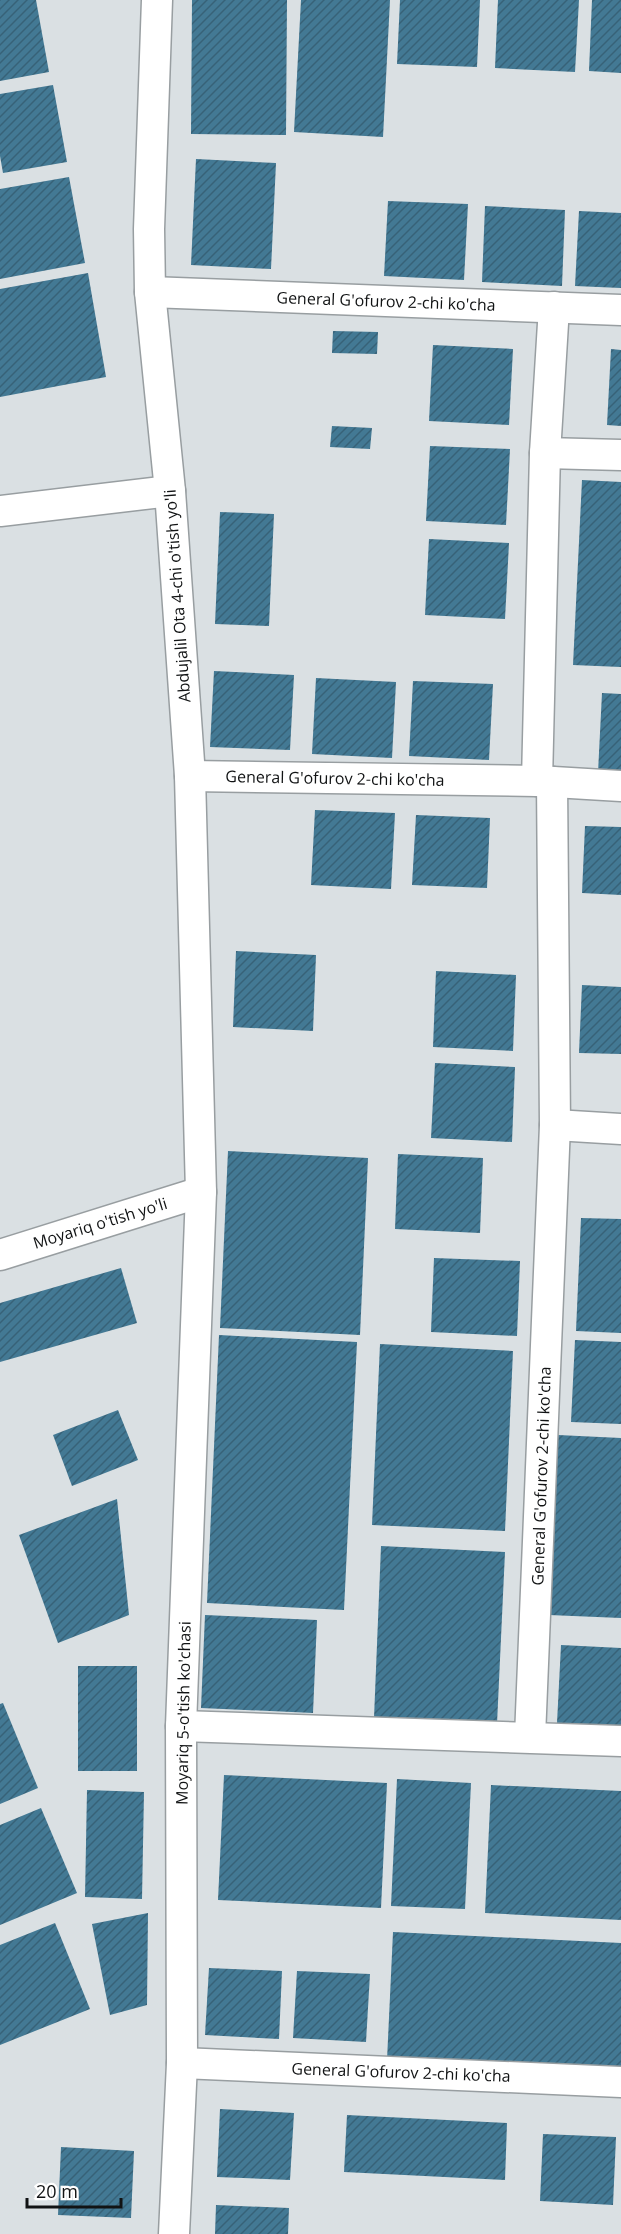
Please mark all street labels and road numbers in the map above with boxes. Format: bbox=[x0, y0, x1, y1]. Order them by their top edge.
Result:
street label: General G'ofurov 2-chi ko'cha bbox=[276, 286, 496, 316]
street label: Abdujalil Ota 4-chi o'tish yo'li bbox=[159, 489, 195, 703]
street label: General G'ofurov 2-chi ko'cha bbox=[225, 765, 445, 791]
street label: Moyariq o'tish yo'li bbox=[30, 1192, 170, 1254]
street label: General G'ofurov 2-chi ko'cha bbox=[526, 1366, 556, 1586]
street label: Moyariq 5-o'tish ko'chasi bbox=[170, 1621, 196, 1805]
street label: General G'ofurov 2-chi ko'cha bbox=[291, 2057, 511, 2087]

